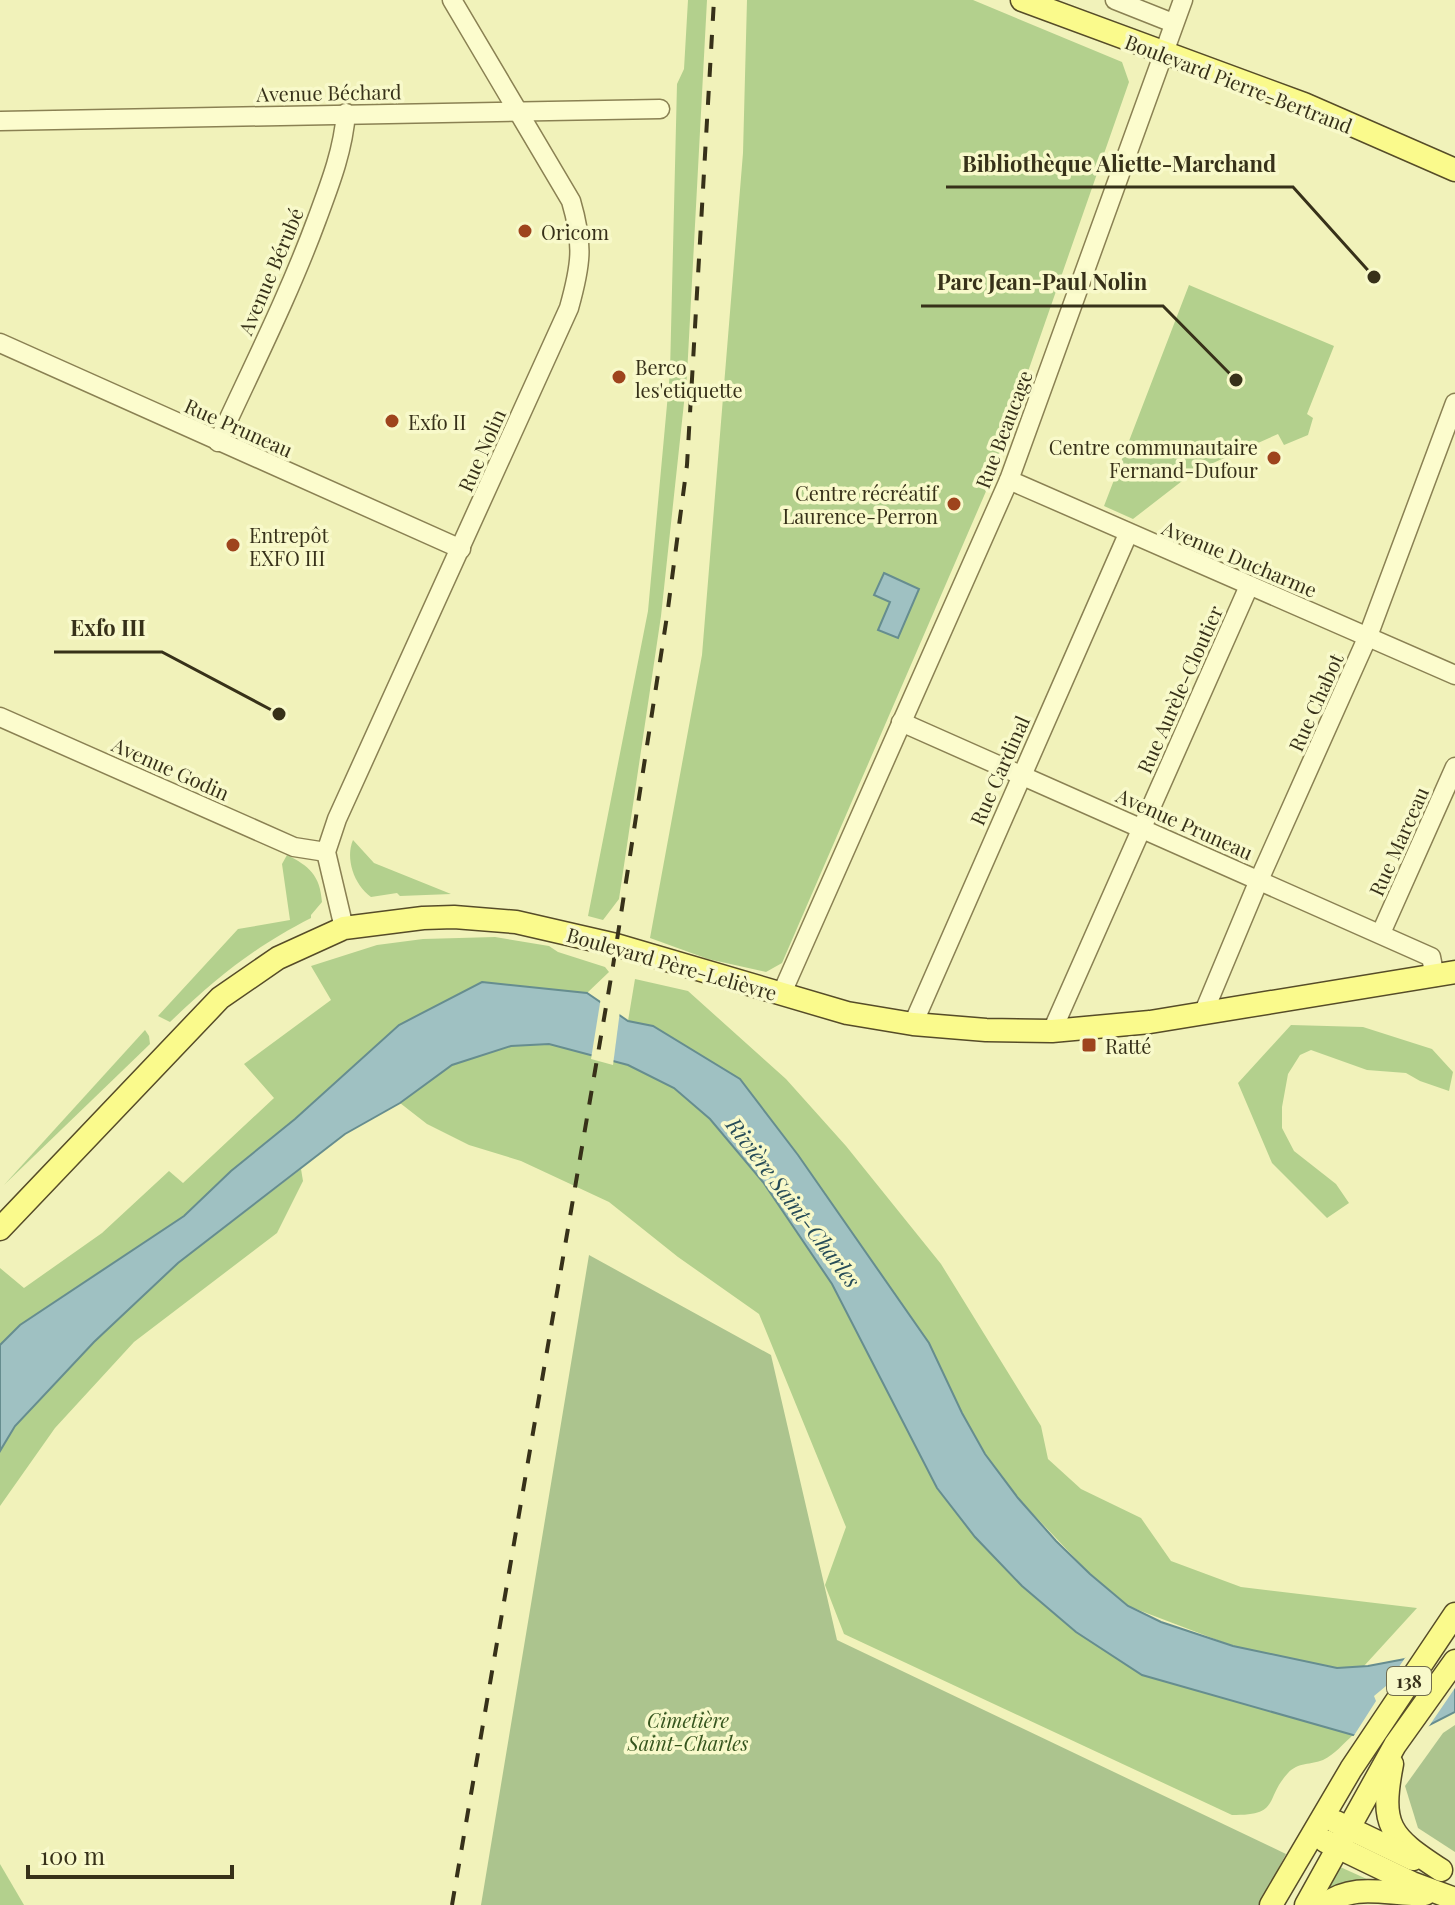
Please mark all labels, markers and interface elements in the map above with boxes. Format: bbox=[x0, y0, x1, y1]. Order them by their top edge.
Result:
street label: Boulevard Pierre-Bertrand bbox=[1121, 27, 1357, 139]
street label: Avenue Béchard bbox=[255, 77, 402, 107]
callout: Bibliothèque Aliette-Marchand bbox=[946, 141, 1293, 187]
text: Bibliothèque Aliette-Marchand bbox=[962, 148, 1276, 178]
street label: Avenue Bérubé bbox=[231, 203, 309, 340]
place label: Oricom bbox=[541, 218, 609, 245]
marker: Oricom bbox=[516, 222, 534, 240]
callout: Parc Jean-Paul Nolin bbox=[921, 260, 1163, 306]
text: Parc Jean-Paul Nolin bbox=[937, 266, 1148, 296]
place label: Berco les'etiquette bbox=[635, 353, 743, 403]
street label: Rue Beaucage bbox=[968, 366, 1038, 492]
marker: Berco les'etiquette bbox=[610, 368, 628, 386]
street label: Rue Pruneau bbox=[181, 391, 298, 463]
street label: Rue Nolin bbox=[451, 404, 511, 496]
place label: Exfo II bbox=[408, 408, 466, 435]
marker: Exfo II bbox=[383, 412, 401, 430]
place label: Centre communautaire Fernand-Dufour bbox=[1049, 433, 1258, 483]
marker: Centre communautaire Fernand-Dufour bbox=[1265, 449, 1283, 467]
place label: Centre récréatif Laurence-Perron bbox=[782, 479, 939, 529]
marker: Centre récréatif Laurence-Perron bbox=[945, 495, 963, 513]
street label: Avenue Ducharme bbox=[1158, 513, 1321, 603]
place label: Entrepôt EXFO III bbox=[249, 521, 329, 571]
marker: Entrepôt EXFO III bbox=[224, 536, 242, 554]
street label: Rue Aurèle-Cloutier bbox=[1130, 601, 1228, 777]
callout: Exfo III bbox=[54, 606, 162, 652]
text: Exfo III bbox=[70, 612, 146, 642]
street label: Rue Chabot bbox=[1281, 648, 1349, 755]
street label: Rue Cardinal bbox=[963, 711, 1035, 829]
street label: Avenue Godin bbox=[107, 730, 234, 806]
street label: Avenue Pruneau bbox=[1112, 780, 1258, 865]
street label: Rue Marceau bbox=[1362, 782, 1434, 900]
street label: Boulevard Père-Lelièvre bbox=[564, 920, 780, 1006]
place label: Ratté bbox=[1105, 1032, 1151, 1059]
marker: Ratté bbox=[1080, 1036, 1098, 1054]
water label: Rivière Saint-Charles bbox=[719, 1110, 868, 1294]
road number: 138 bbox=[1387, 1667, 1431, 1695]
park label: Cimetière Saint-Charles bbox=[627, 1706, 749, 1756]
scale bar bbox=[28, 1829, 232, 1879]
text: 100 m bbox=[40, 1839, 105, 1871]

